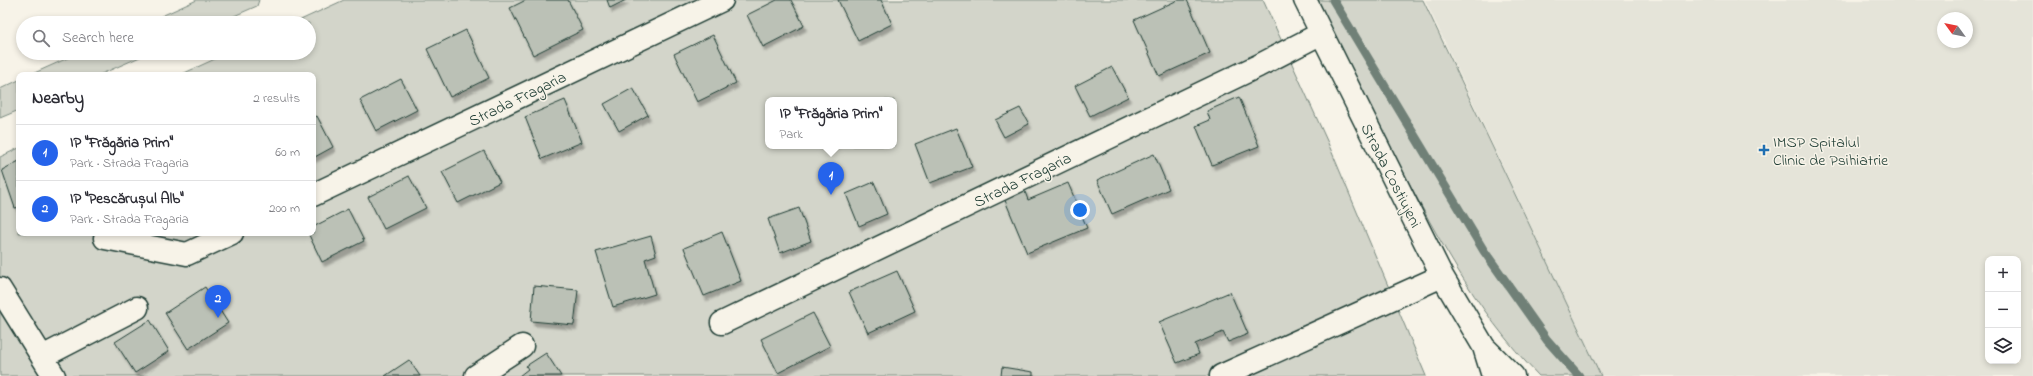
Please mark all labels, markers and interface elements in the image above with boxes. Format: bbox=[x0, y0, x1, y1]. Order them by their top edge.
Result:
north arrow bbox=[1937, 12, 1973, 48]
search box bbox=[16, 16, 316, 60]
icon: search bbox=[30, 27, 52, 49]
text: Search here bbox=[62, 27, 134, 49]
street label: Strada Fragaria bbox=[465, 66, 571, 134]
text: Nearby bbox=[32, 86, 84, 111]
text: 2 results bbox=[253, 89, 300, 108]
popup bbox=[765, 97, 897, 149]
text: IP "Frăgăria Prim" bbox=[779, 103, 883, 125]
street label: Strada Costiujeni bbox=[1354, 119, 1427, 233]
text: Park bbox=[779, 125, 803, 144]
place label: IMSP Spitalul Clinic de Psihiatrie bbox=[1773, 131, 1889, 173]
text: IP "Frăgăria Prim" bbox=[70, 132, 173, 154]
text: 1 bbox=[43, 143, 47, 162]
text: 60 m bbox=[275, 143, 300, 162]
marker: IMSP Spitalul Clinic de Psihiatrie bbox=[1758, 144, 1770, 156]
street label: Strada Fragaria bbox=[970, 147, 1076, 215]
text: Park · Strada Fragaria bbox=[70, 154, 189, 173]
pin: 1 bbox=[818, 162, 844, 195]
text: IP "Pescărușul Alb" bbox=[70, 188, 184, 210]
text: 2 bbox=[42, 199, 48, 218]
text: 200 m bbox=[269, 199, 300, 218]
your location bbox=[1070, 200, 1090, 220]
text: Park · Strada Fragaria bbox=[70, 210, 189, 229]
map controls bbox=[1985, 256, 2021, 364]
button: + bbox=[1985, 256, 2021, 292]
pin: 2 bbox=[205, 285, 231, 318]
button: − bbox=[1985, 292, 2021, 328]
button: layers bbox=[1985, 328, 2021, 364]

